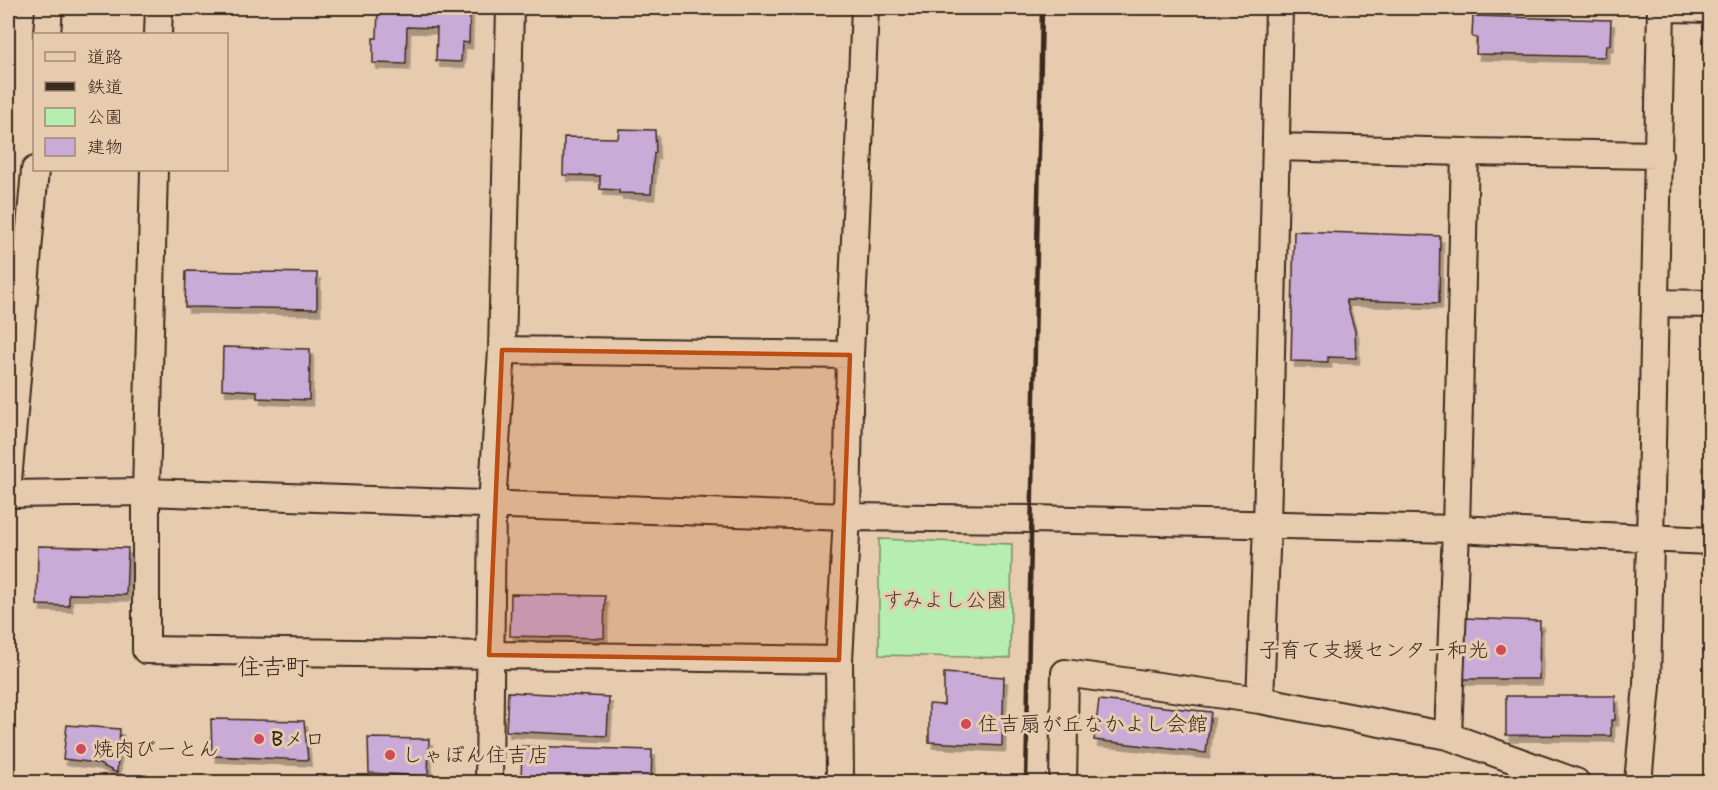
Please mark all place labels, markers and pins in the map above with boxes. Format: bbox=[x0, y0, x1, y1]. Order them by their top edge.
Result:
place label: 子育て支援センター和光 bbox=[1259, 636, 1489, 664]
marker: 子育て支援センター和光 bbox=[1494, 643, 1508, 657]
place label: 住吉扇が丘なかよし会館 bbox=[978, 710, 1208, 738]
marker: 住吉扇が丘なかよし会館 bbox=[959, 717, 973, 731]
place label: Bメロ bbox=[271, 725, 325, 753]
marker: Bメロ bbox=[252, 732, 266, 746]
place label: 焼肉びーとん bbox=[93, 735, 219, 763]
place label: しゃぼん住吉店 bbox=[402, 741, 549, 769]
marker: 焼肉びーとん bbox=[74, 742, 88, 756]
marker: しゃぼん住吉店 bbox=[383, 748, 397, 762]

